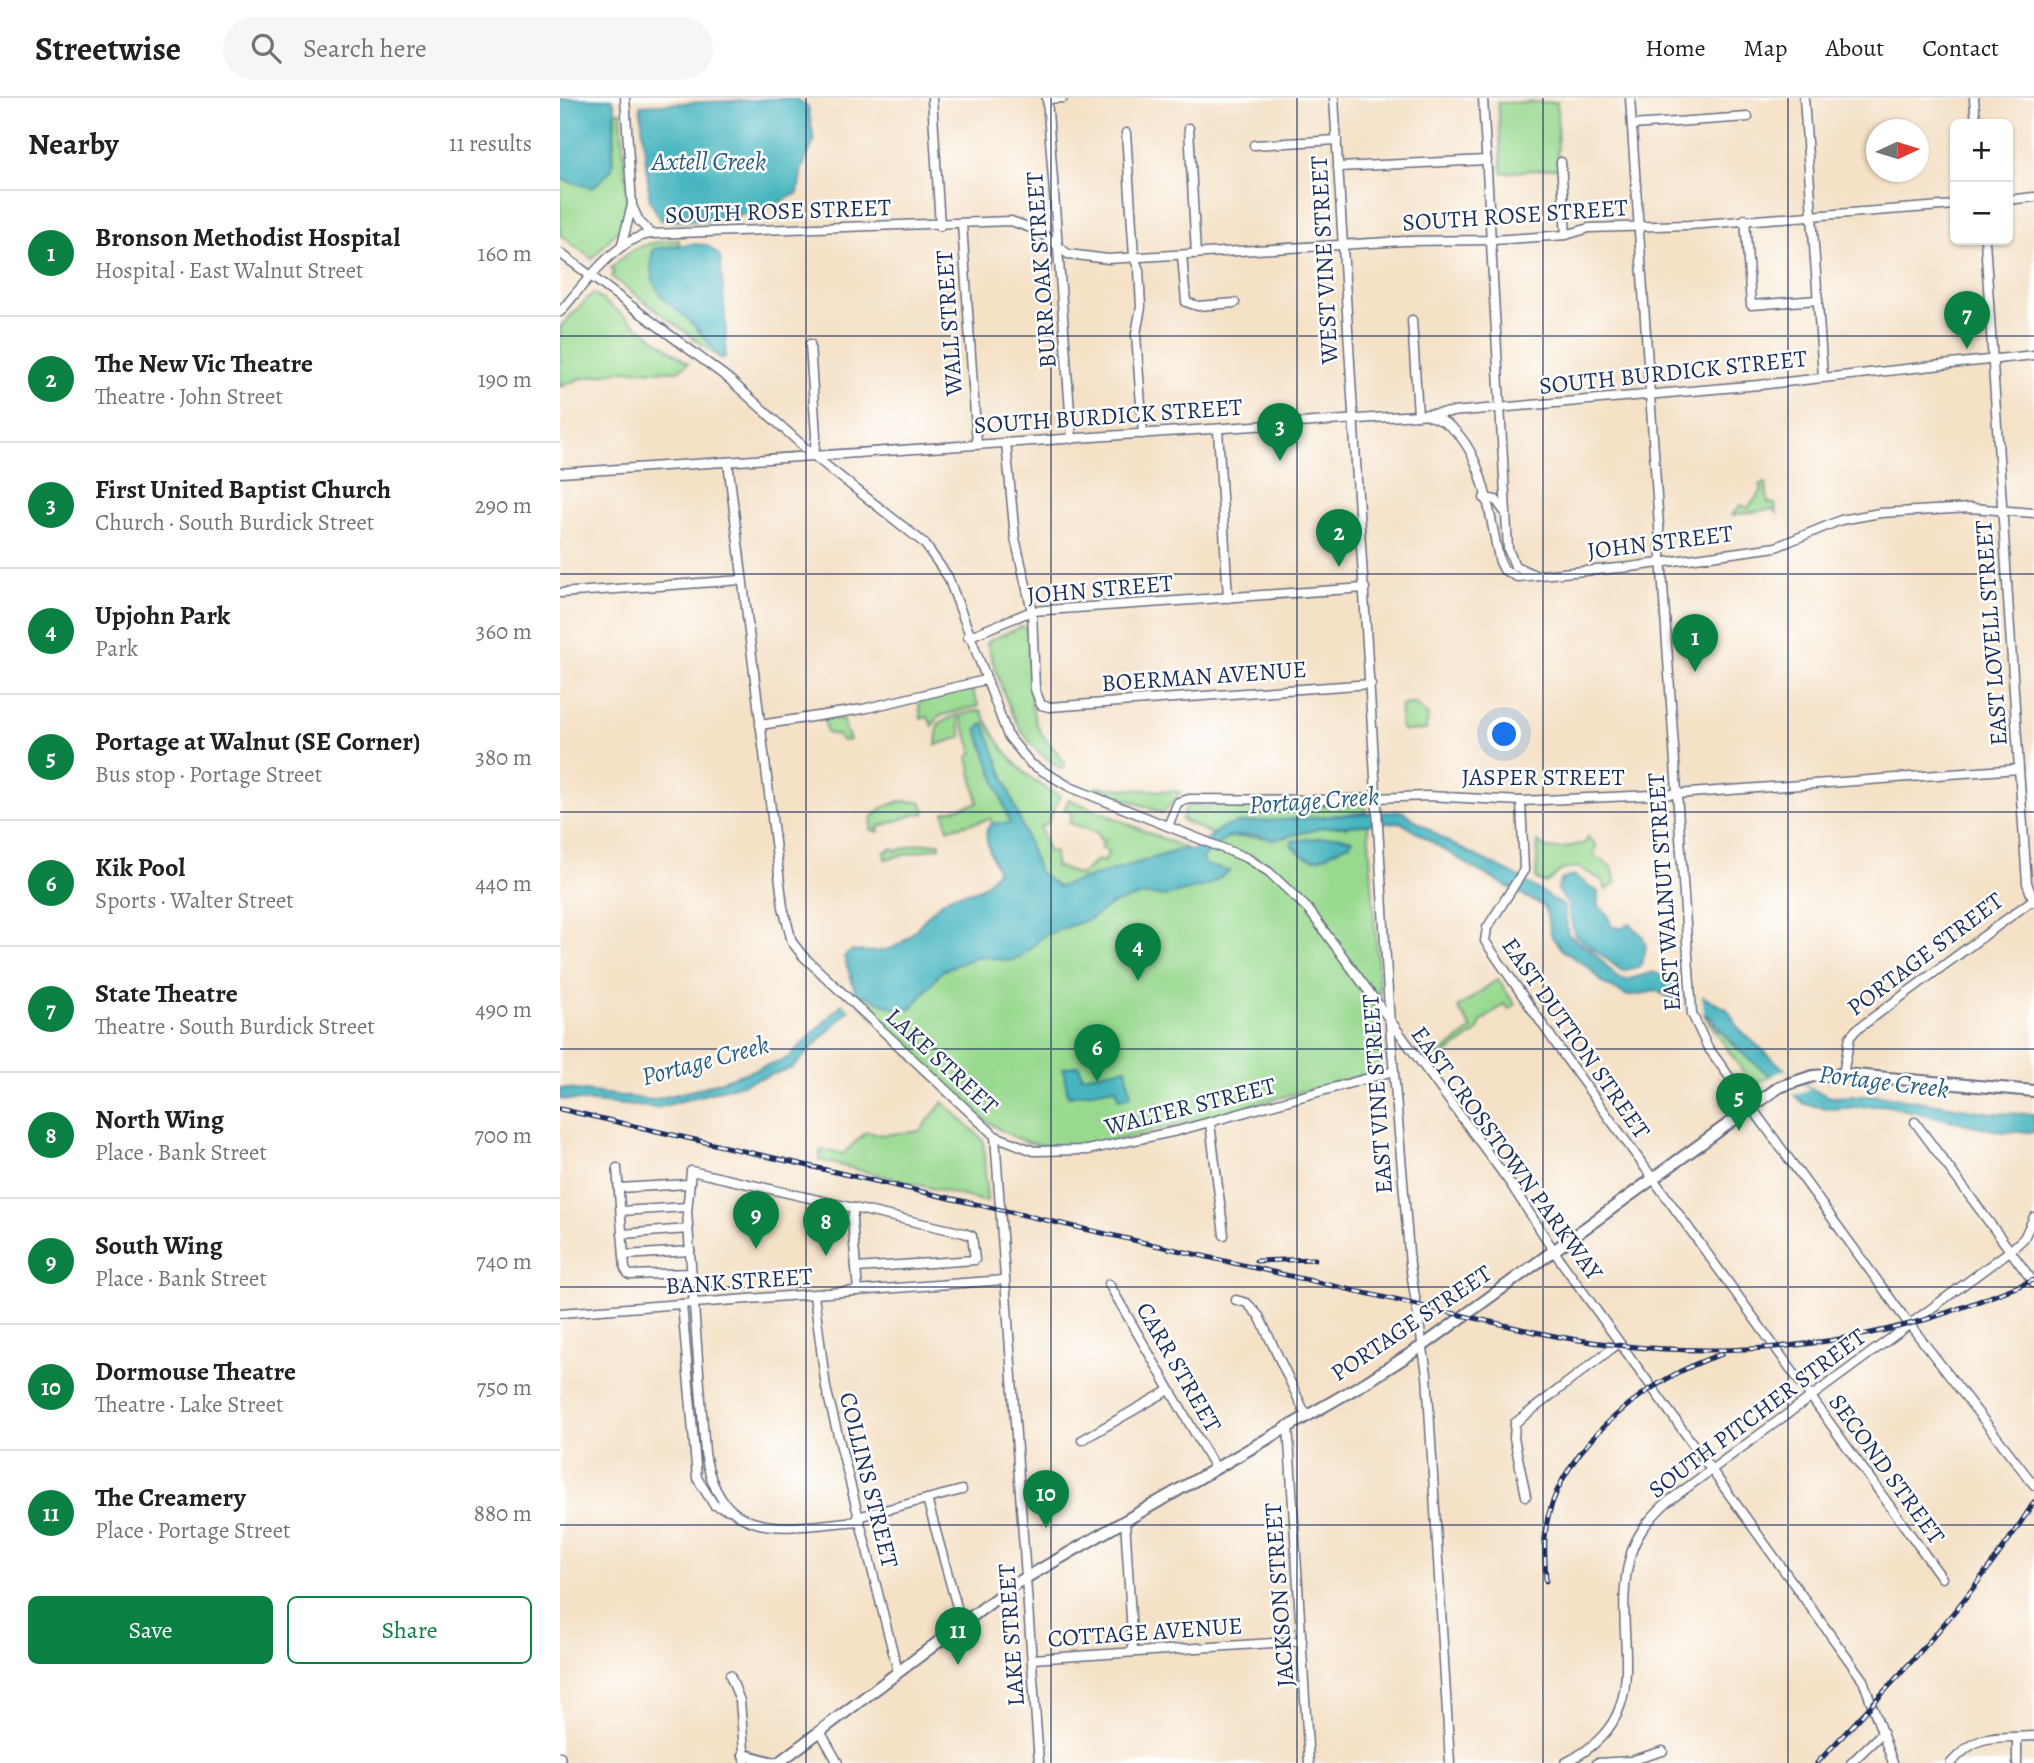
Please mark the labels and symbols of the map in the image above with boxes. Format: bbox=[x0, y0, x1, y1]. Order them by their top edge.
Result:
north arrow bbox=[1866, 119, 1929, 182]
water label: Axtell Creek bbox=[650, 144, 766, 179]
street label: WEST VINE STREET bbox=[1303, 155, 1345, 366]
street label: BURR OAK STREET bbox=[1018, 171, 1064, 369]
street label: SOUTH ROSE STREET bbox=[664, 191, 892, 231]
street label: SOUTH ROSE STREET bbox=[1401, 191, 1629, 239]
street label: WALL STREET bbox=[928, 249, 970, 398]
pin: 7 bbox=[1944, 291, 1990, 349]
street label: SOUTH BURDICK STREET bbox=[1537, 342, 1809, 402]
street label: SOUTH BURDICK STREET bbox=[973, 391, 1243, 441]
pin: 3 bbox=[1257, 403, 1303, 461]
pin: 2 bbox=[1316, 509, 1362, 567]
street label: JOHN STREET bbox=[1585, 517, 1735, 567]
street label: EAST LOVELL STREET bbox=[1967, 519, 2015, 747]
street label: JOHN STREET bbox=[1026, 567, 1174, 611]
pin: 1 bbox=[1672, 614, 1718, 672]
street label: BOERMAN AVENUE bbox=[1100, 653, 1308, 699]
your location bbox=[1487, 717, 1521, 751]
street label: JASPER STREET bbox=[1461, 761, 1625, 793]
street label: EAST WALNUT STREET bbox=[1640, 772, 1688, 1012]
water label: Portage Creek bbox=[1248, 778, 1380, 823]
street label: PORTAGE STREET bbox=[1840, 885, 2010, 1023]
pin: 4 bbox=[1115, 923, 1161, 981]
street label: EAST DUTTON STREET bbox=[1494, 931, 1658, 1145]
street label: EAST VINE STREET bbox=[1354, 993, 1400, 1195]
street label: LAKE STREET bbox=[879, 1001, 1005, 1121]
street label: EAST CROSSTOWN PARKWAY bbox=[1404, 1019, 1611, 1287]
pin: 6 bbox=[1074, 1024, 1120, 1082]
water label: Portage Creek bbox=[638, 1027, 773, 1094]
water label: Portage Creek bbox=[1817, 1056, 1951, 1107]
street label: WALTER STREET bbox=[1100, 1069, 1279, 1143]
pin: 5 bbox=[1716, 1073, 1762, 1131]
pin: 9 bbox=[733, 1191, 779, 1249]
pin: 8 bbox=[803, 1198, 849, 1256]
street label: PORTAGE STREET bbox=[1324, 1257, 1498, 1389]
street label: BANK STREET bbox=[664, 1260, 814, 1302]
street label: CARR STREET bbox=[1129, 1296, 1229, 1438]
street label: SOUTH PITCHER STREET bbox=[1642, 1321, 1872, 1505]
street label: SECOND STREET bbox=[1822, 1387, 1952, 1551]
street label: COLLINS STREET bbox=[832, 1389, 906, 1571]
pin: 10 bbox=[1023, 1470, 1069, 1528]
street label: JACKSON STREET bbox=[1257, 1502, 1301, 1688]
street label: LAKE STREET bbox=[990, 1563, 1032, 1707]
pin: 11 bbox=[935, 1607, 981, 1665]
street label: COTTAGE AVENUE bbox=[1046, 1609, 1244, 1655]

